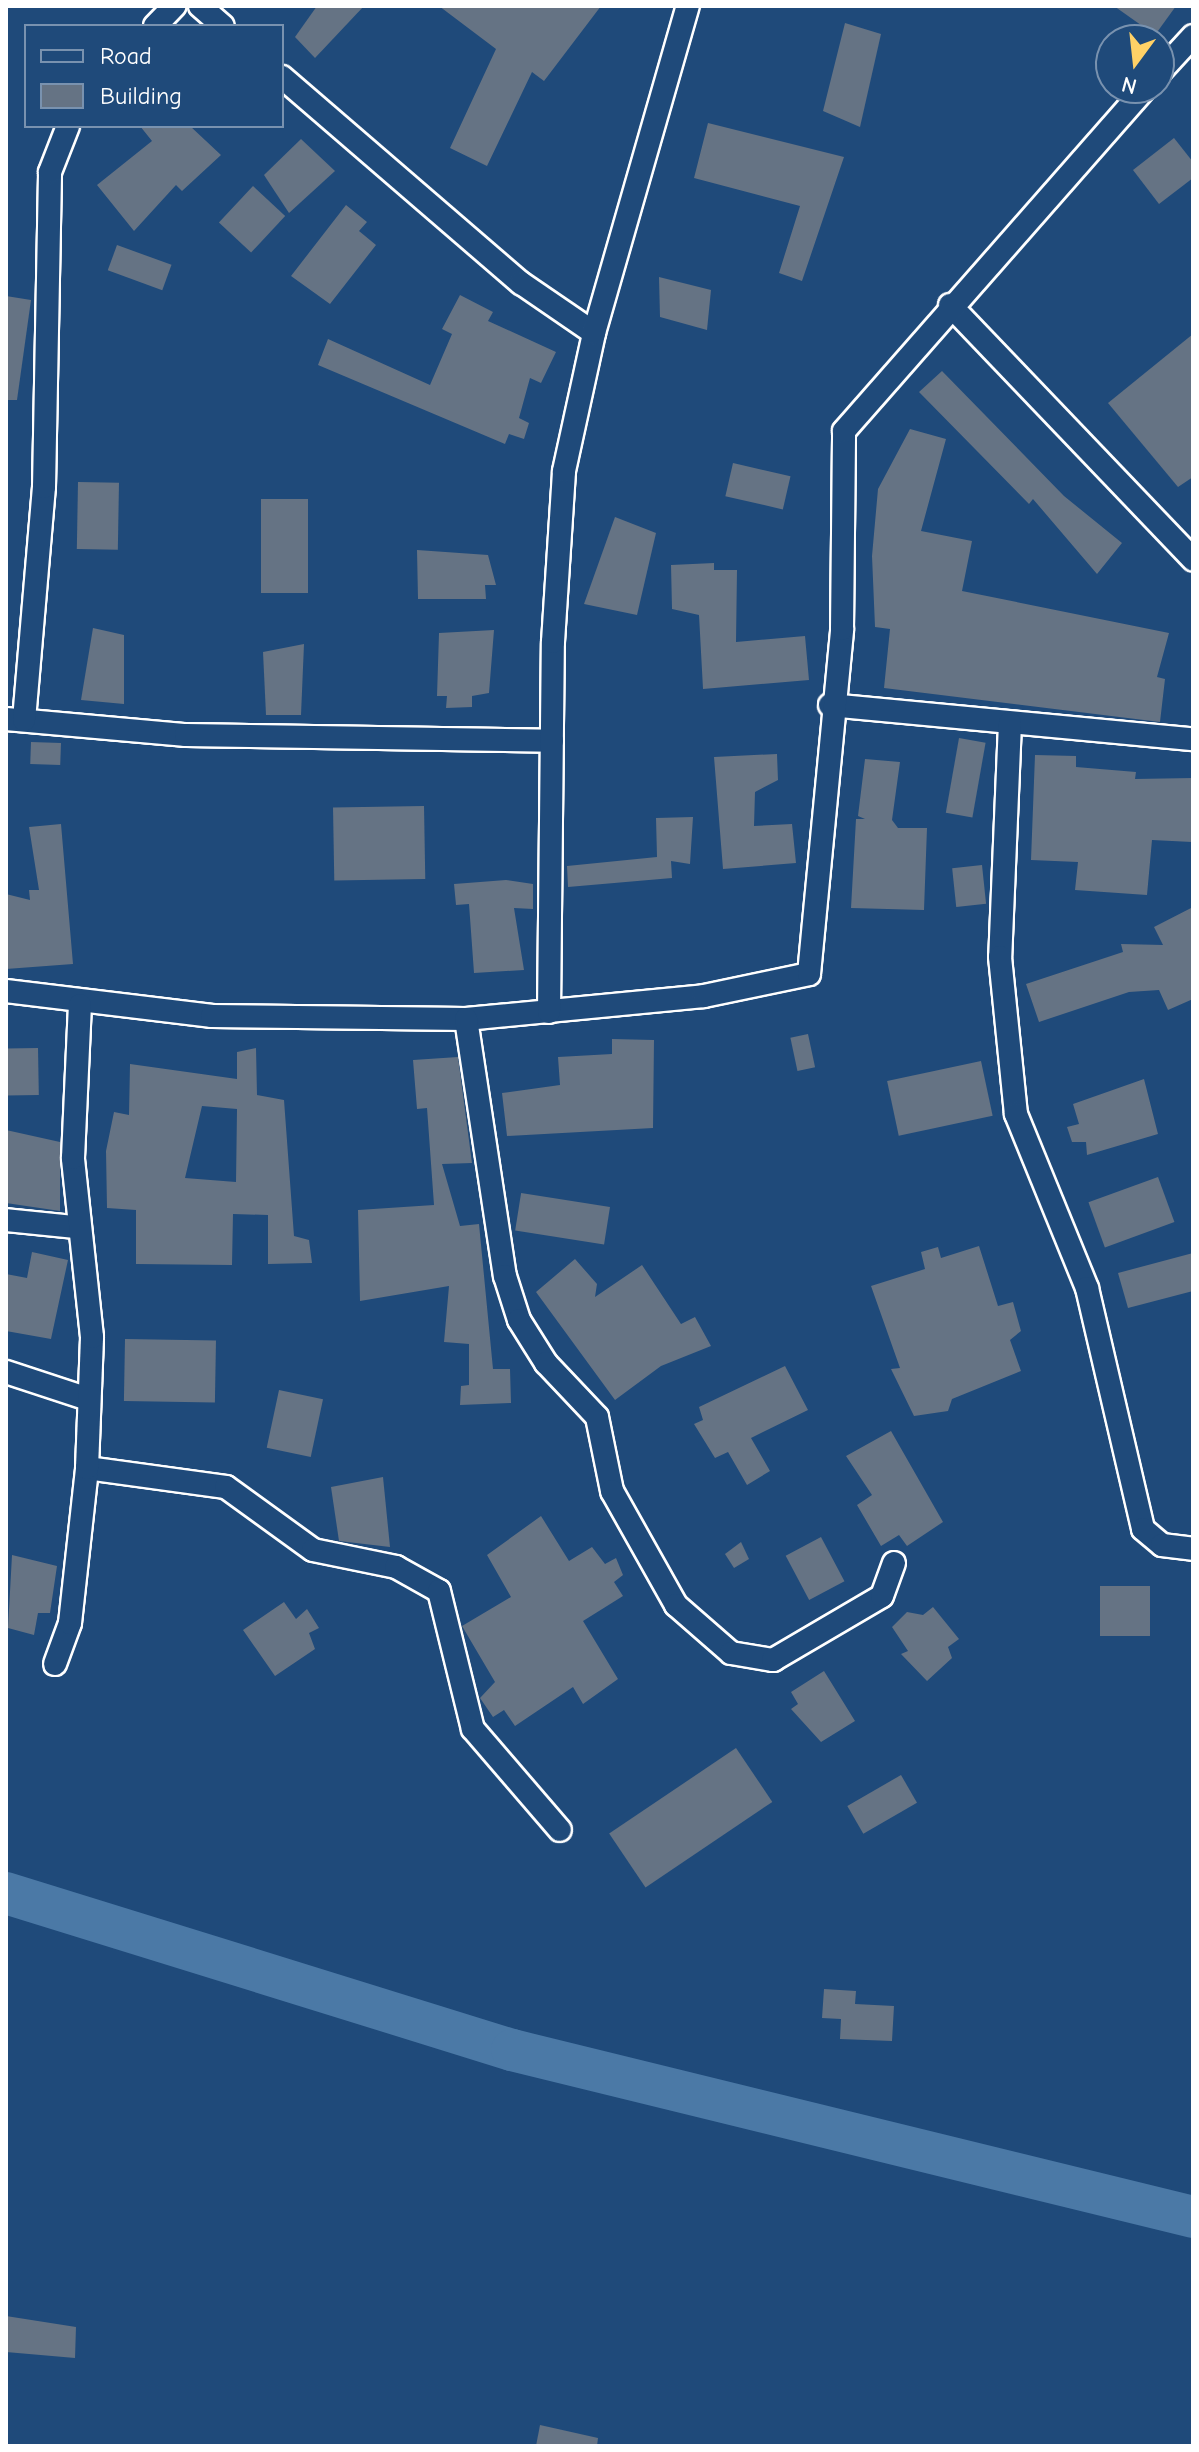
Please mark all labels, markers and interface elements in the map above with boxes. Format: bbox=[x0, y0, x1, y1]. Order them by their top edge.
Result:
legend bbox=[24, 24, 284, 128]
north arrow bbox=[1095, 24, 1175, 104]
text: Road bbox=[100, 42, 152, 70]
text: N bbox=[1119, 71, 1140, 100]
text: Building bbox=[100, 82, 182, 110]

